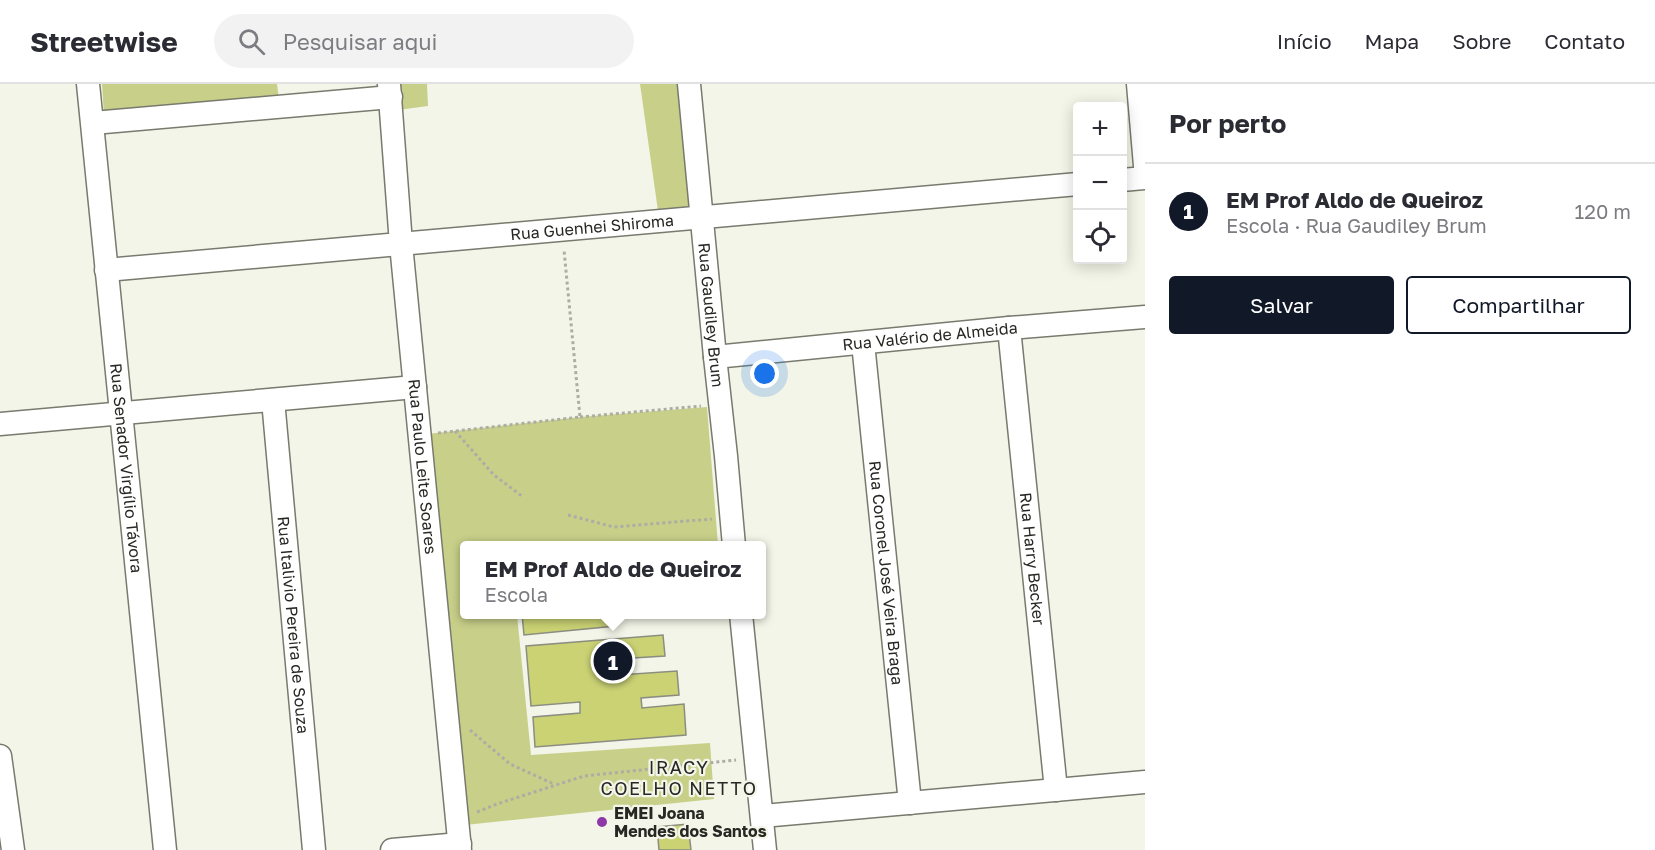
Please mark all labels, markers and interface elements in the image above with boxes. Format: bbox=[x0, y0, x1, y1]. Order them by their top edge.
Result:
search box bbox=[214, 14, 634, 68]
text: Streetwise bbox=[30, 25, 178, 58]
icon: search bbox=[235, 25, 268, 58]
text: Pesquisar aqui bbox=[283, 28, 437, 55]
text: Início bbox=[1277, 28, 1332, 54]
text: Mapa bbox=[1365, 28, 1419, 54]
text: Sobre bbox=[1452, 28, 1511, 54]
text: Contato bbox=[1544, 28, 1625, 54]
map controls bbox=[1073, 102, 1127, 264]
button: + bbox=[1073, 102, 1127, 156]
text: Por perto bbox=[1169, 108, 1286, 139]
button: − bbox=[1073, 156, 1127, 210]
text: EM Prof Aldo de Queiroz bbox=[1226, 186, 1483, 213]
text: 1 bbox=[1183, 199, 1194, 223]
text: 120 m bbox=[1575, 199, 1631, 223]
street label: Rua Guenhei Shiroma bbox=[509, 210, 675, 244]
button: locate bbox=[1073, 210, 1127, 264]
text: Escola · Rua Gaudiley Brum bbox=[1226, 213, 1487, 237]
street label: Rua Gaudiley Brum bbox=[694, 242, 728, 388]
button: Salvar bbox=[1169, 276, 1394, 334]
button: Compartilhar bbox=[1406, 276, 1631, 334]
street label: Rua Valério de Almeida bbox=[841, 317, 1018, 354]
your location bbox=[750, 359, 779, 388]
street label: Rua Senador Virgílio Távora bbox=[106, 362, 147, 574]
street label: Rua Paulo Leite Soares bbox=[404, 378, 441, 555]
street label: Rua Coronel José Veira Braga bbox=[865, 460, 908, 686]
street label: Rua Harry Becker bbox=[1016, 491, 1049, 626]
street label: Rua Italivio Pereira de Souza bbox=[274, 515, 313, 735]
popup bbox=[460, 541, 766, 619]
text: EM Prof Aldo de Queiroz bbox=[485, 555, 741, 582]
text: Escola bbox=[485, 582, 548, 606]
pin: 1 bbox=[594, 638, 632, 684]
district label: IRACY COELHO NETTO bbox=[600, 756, 758, 799]
place label: EMEI Joana Mendes dos Santos bbox=[614, 803, 767, 841]
marker: EMEI Joana Mendes dos Santos bbox=[595, 815, 609, 829]

